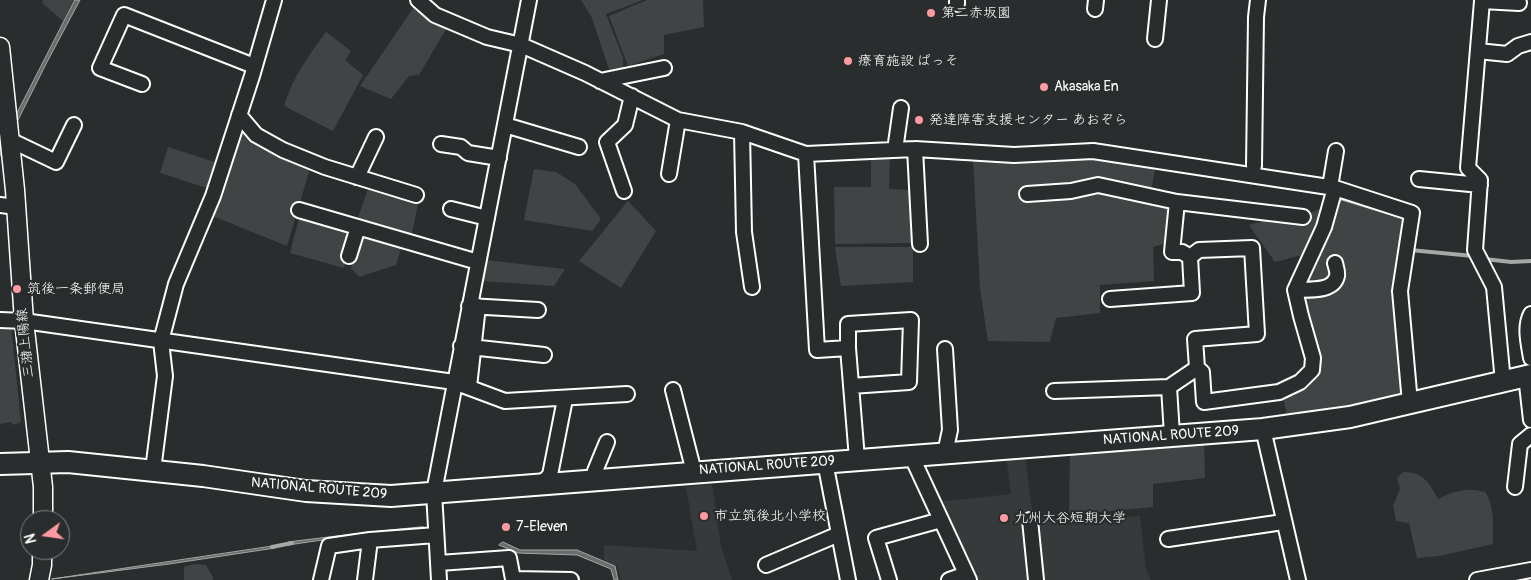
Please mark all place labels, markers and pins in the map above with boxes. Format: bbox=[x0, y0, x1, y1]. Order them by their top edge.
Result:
place label: 第二赤坂園 bbox=[941, 5, 1011, 21]
marker: 第二赤坂園 bbox=[925, 7, 937, 19]
place label: 療育施設 ぱっそ bbox=[858, 53, 959, 69]
marker: 療育施設 ぱっそ bbox=[842, 55, 854, 67]
place label: Akasaka En bbox=[1054, 79, 1119, 95]
marker: Akasaka En bbox=[1038, 81, 1050, 93]
place label: 発達障害支援センター あおぞら bbox=[929, 112, 1128, 128]
marker: 発達障害支援センター あおぞら bbox=[913, 114, 925, 126]
place label: 筑後一条郵便局 bbox=[27, 281, 125, 297]
marker: 筑後一条郵便局 bbox=[11, 283, 23, 295]
place label: 市立筑後北小学校 bbox=[714, 508, 826, 524]
marker: 市立筑後北小学校 bbox=[698, 510, 710, 522]
place label: 九州大谷短期大学 bbox=[1014, 510, 1126, 526]
marker: 九州大谷短期大学 bbox=[998, 512, 1010, 524]
place label: 7-Eleven bbox=[516, 519, 568, 535]
marker: 7-Eleven bbox=[500, 521, 512, 533]

